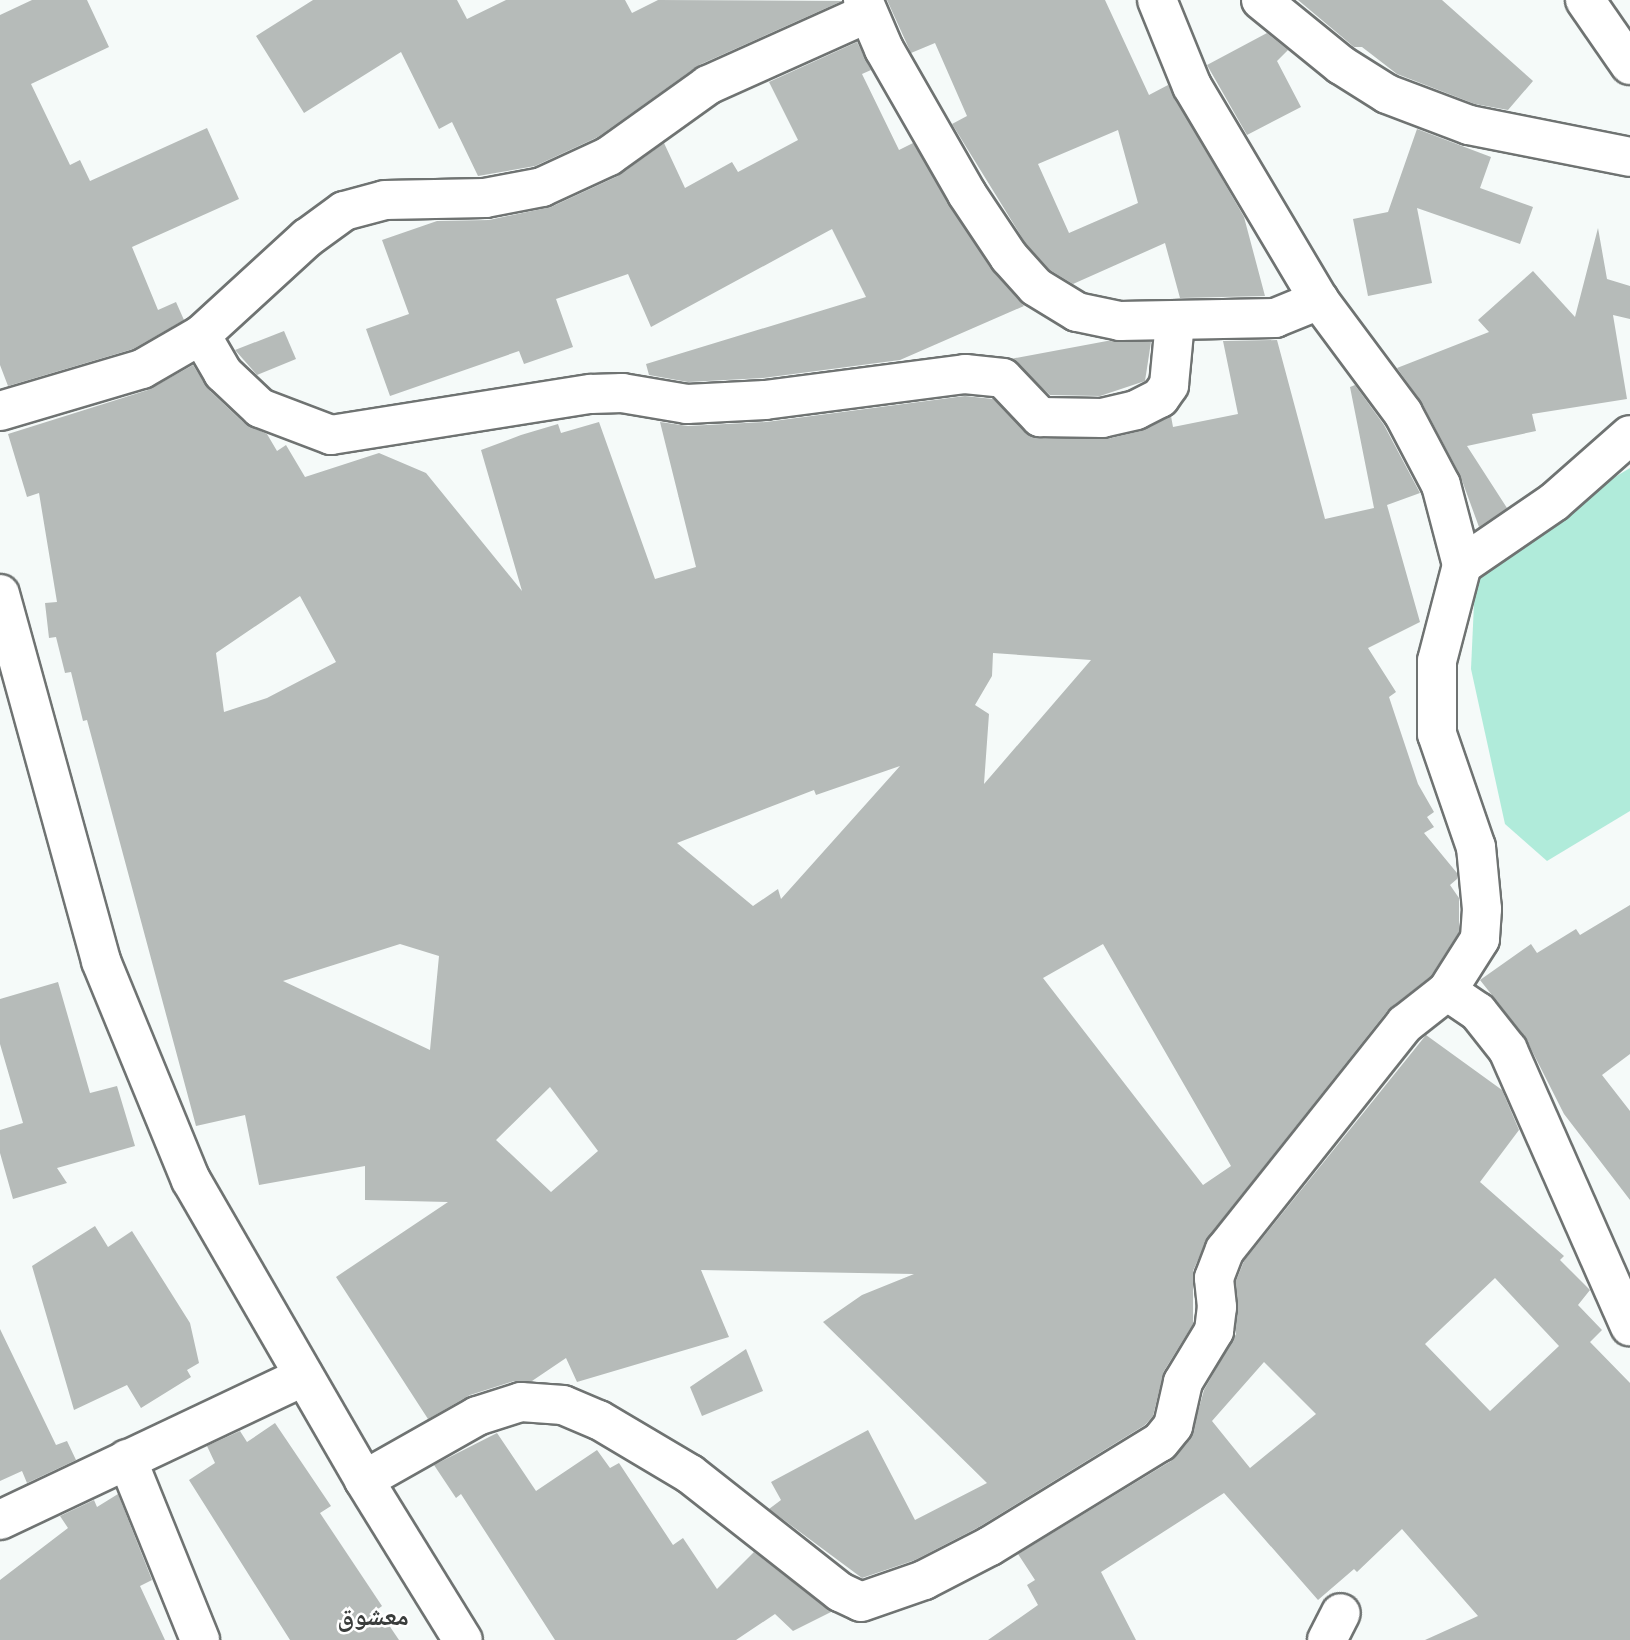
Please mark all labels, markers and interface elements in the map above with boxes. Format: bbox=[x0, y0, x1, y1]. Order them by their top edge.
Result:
district label: معشوق bbox=[337, 1601, 409, 1633]

